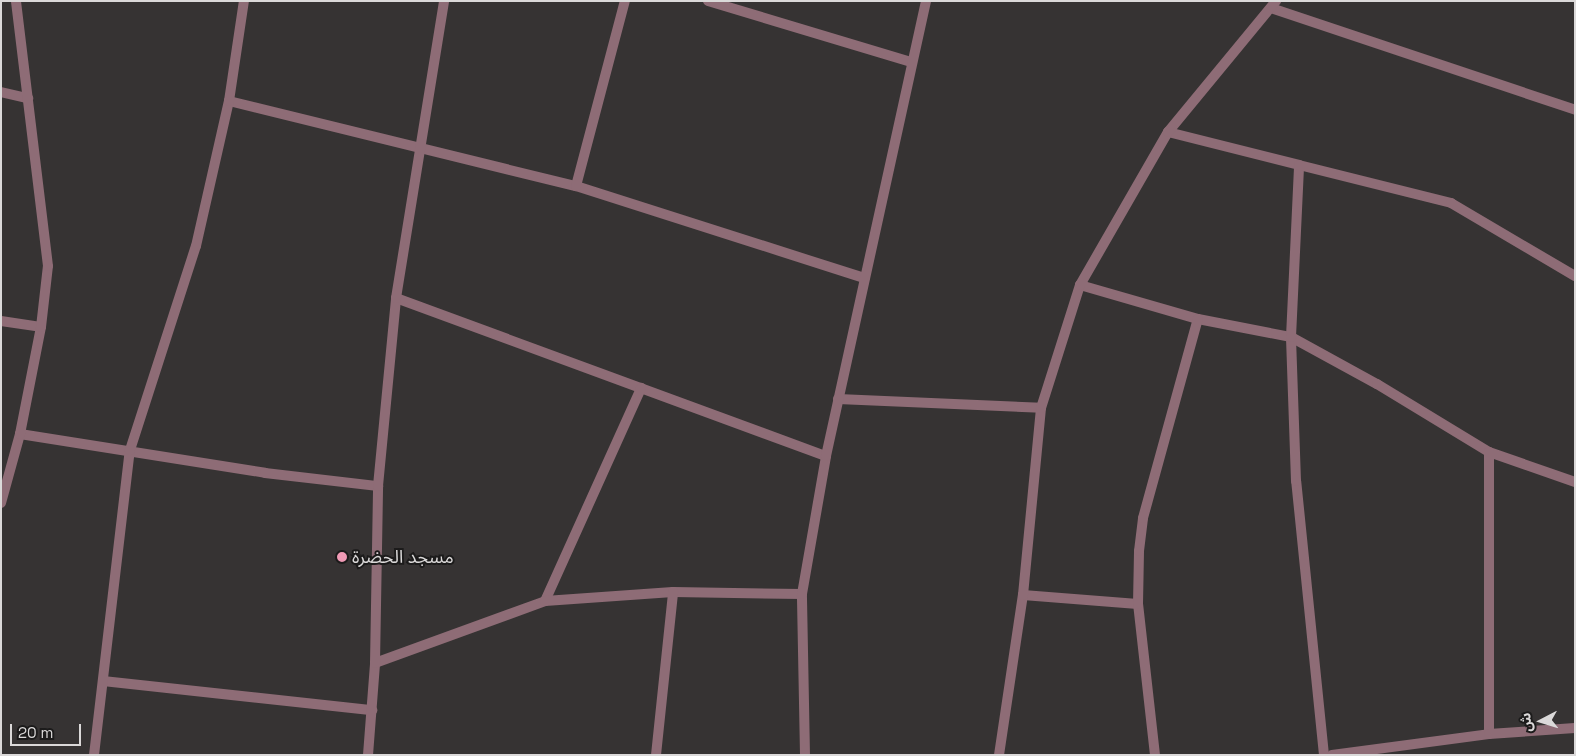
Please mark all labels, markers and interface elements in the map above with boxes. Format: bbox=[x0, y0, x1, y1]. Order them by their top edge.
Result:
place label: مسجد الحضرة bbox=[352, 546, 454, 568]
marker: مسجد الحضرة bbox=[336, 551, 348, 563]
north arrow bbox=[1516, 696, 1566, 746]
text: ش bbox=[1516, 712, 1536, 733]
scale bar bbox=[12, 714, 84, 746]
text: 20 m bbox=[18, 723, 53, 742]

